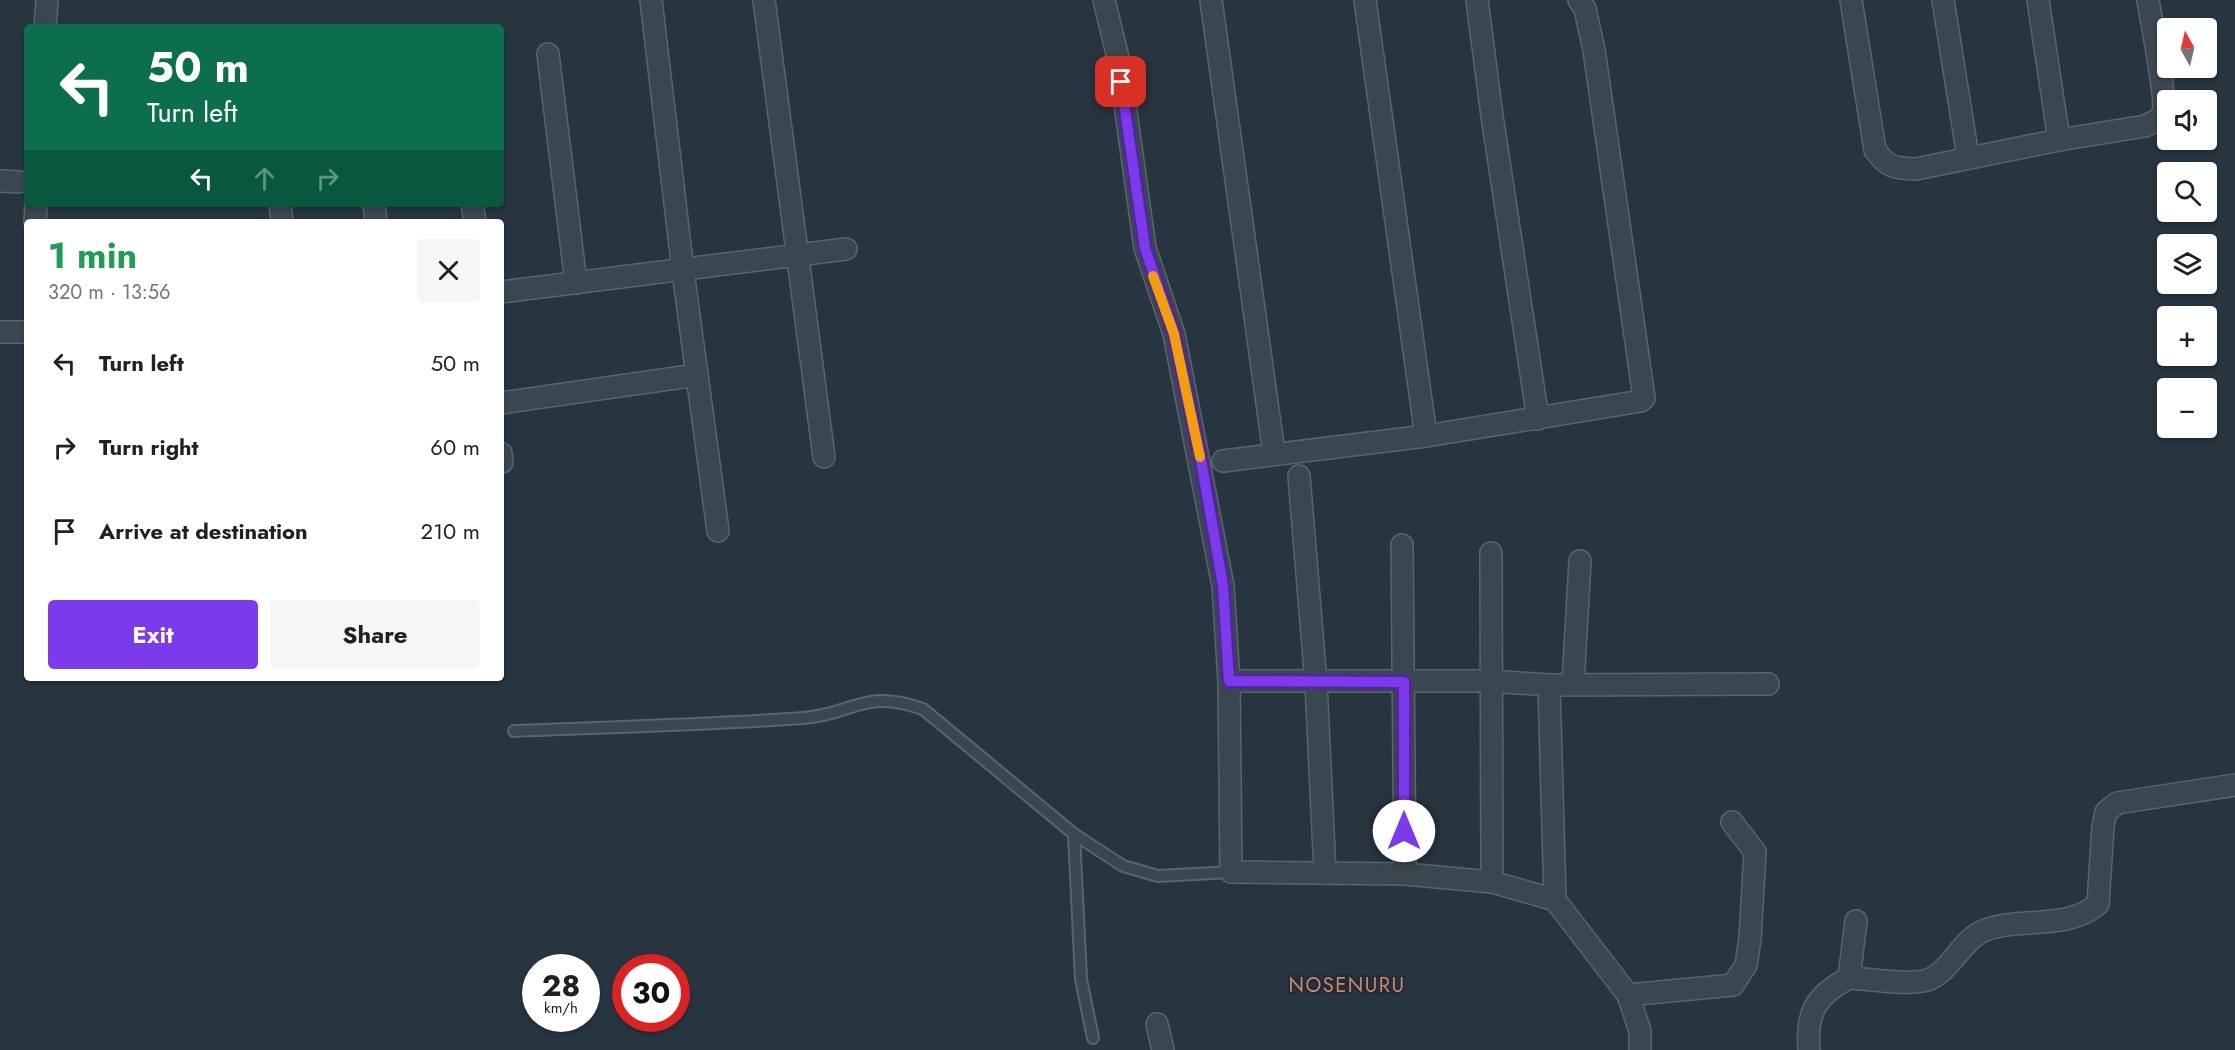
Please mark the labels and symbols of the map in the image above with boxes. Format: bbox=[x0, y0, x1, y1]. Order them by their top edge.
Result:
north arrow bbox=[2157, 18, 2217, 78]
pin bbox=[1095, 56, 1146, 107]
position arrow bbox=[1372, 799, 1436, 863]
speed limit sign: 30 bbox=[612, 954, 690, 1032]
district label: NOSENURU bbox=[1289, 971, 1406, 1000]

